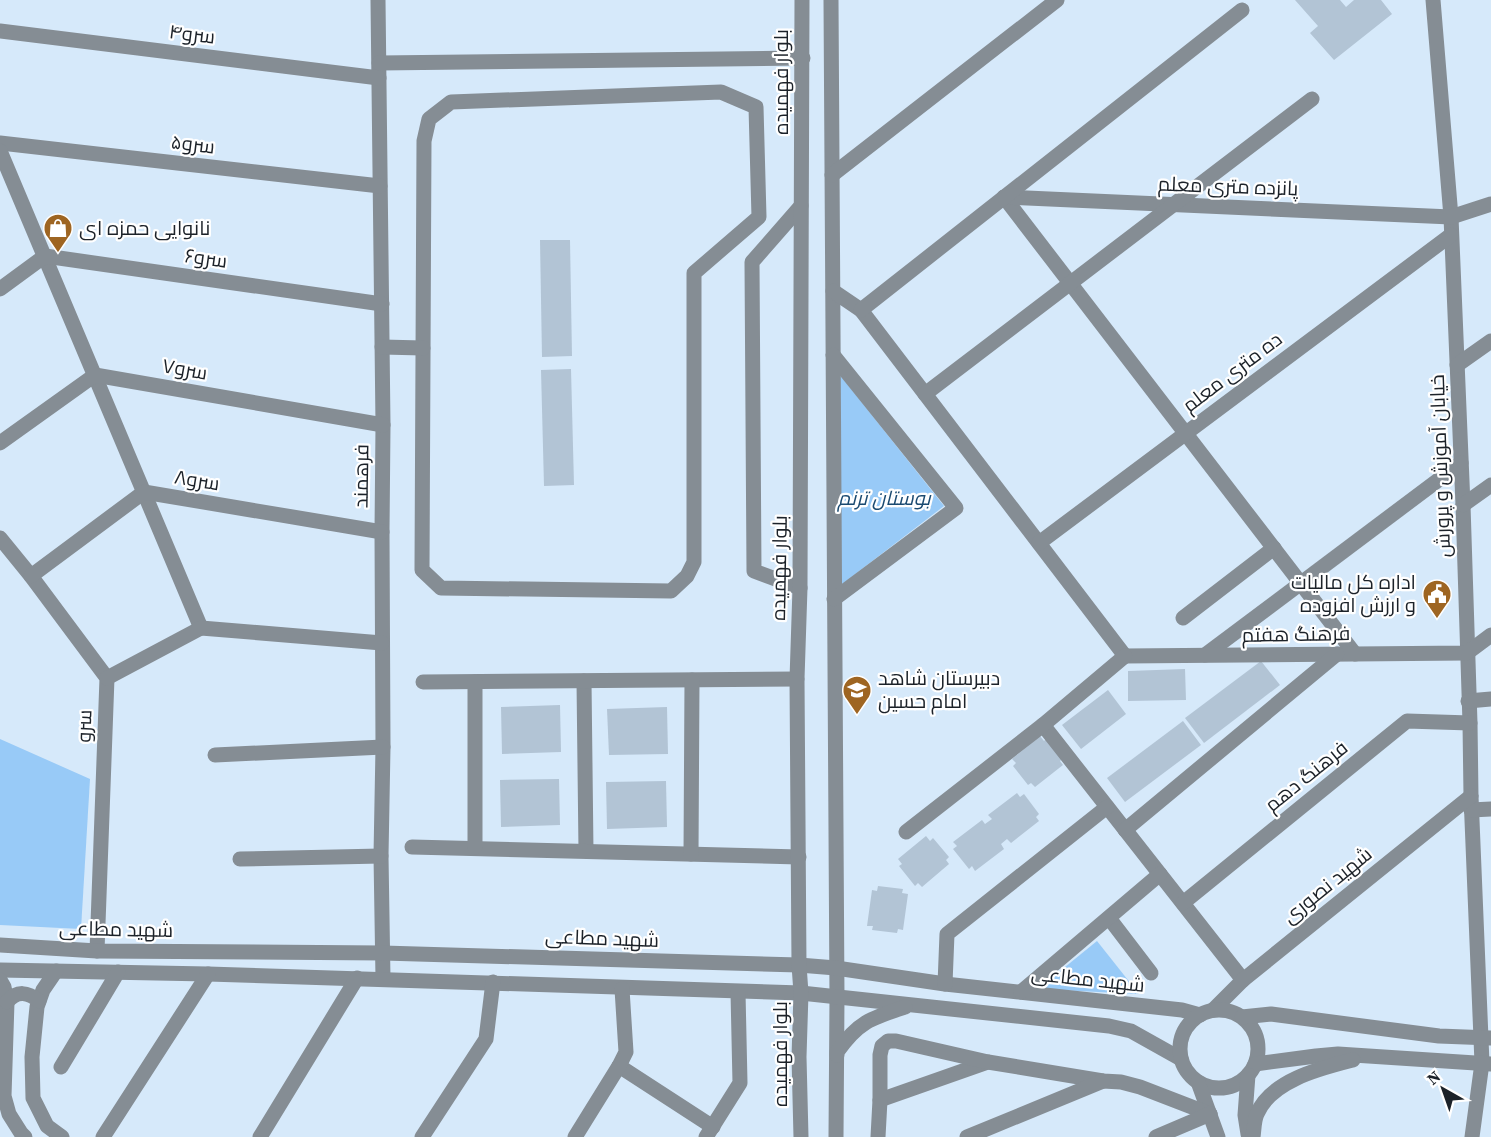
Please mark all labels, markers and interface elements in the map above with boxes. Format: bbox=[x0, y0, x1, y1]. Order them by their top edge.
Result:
street label: سرو۴ bbox=[167, 17, 217, 51]
street label: بلوار فهمیده bbox=[767, 29, 795, 135]
street label: سرو۵ bbox=[169, 127, 217, 161]
street label: پانزده متری معلم bbox=[1157, 170, 1299, 202]
shop icon: نانوایی حمزه ای bbox=[42, 212, 74, 254]
place label: نانوایی حمزه ای bbox=[79, 214, 210, 242]
street label: سرو۶ bbox=[183, 241, 229, 275]
street label: ده متری معلم bbox=[1176, 325, 1288, 419]
street label: سرو۷ bbox=[160, 351, 210, 387]
street label: خیابان آموزش و پرورش bbox=[1423, 374, 1457, 558]
street label: فرهمند bbox=[346, 444, 376, 508]
street label: سرو۸ bbox=[172, 463, 222, 497]
park label: بوستان ترنم bbox=[836, 484, 932, 512]
street label: بلوار فهمیده bbox=[764, 515, 794, 621]
place label: اداره کل مالیات و ارزش افزوده bbox=[1291, 568, 1416, 619]
public building icon: اداره کل مالیات و ارزش افزوده bbox=[1421, 578, 1453, 620]
street label: فرهنگ هفتم bbox=[1241, 619, 1351, 649]
place label: دبیرستان شاهد امام حسین bbox=[878, 664, 1000, 715]
school or university icon: دبیرستان شاهد امام حسین bbox=[841, 674, 873, 716]
street label: سرو bbox=[69, 709, 99, 743]
street label: فرهنگ دهم bbox=[1258, 734, 1354, 818]
street label: شهید نصوری bbox=[1276, 840, 1378, 930]
street label: شهید مطاعی bbox=[59, 914, 173, 944]
street label: شهید مطاعی bbox=[544, 922, 660, 954]
street label: شهید مطاعی bbox=[1030, 959, 1146, 999]
street label: بلوار فهمیده bbox=[766, 1001, 794, 1107]
north arrow bbox=[1413, 1059, 1473, 1119]
text: N bbox=[1422, 1065, 1445, 1090]

